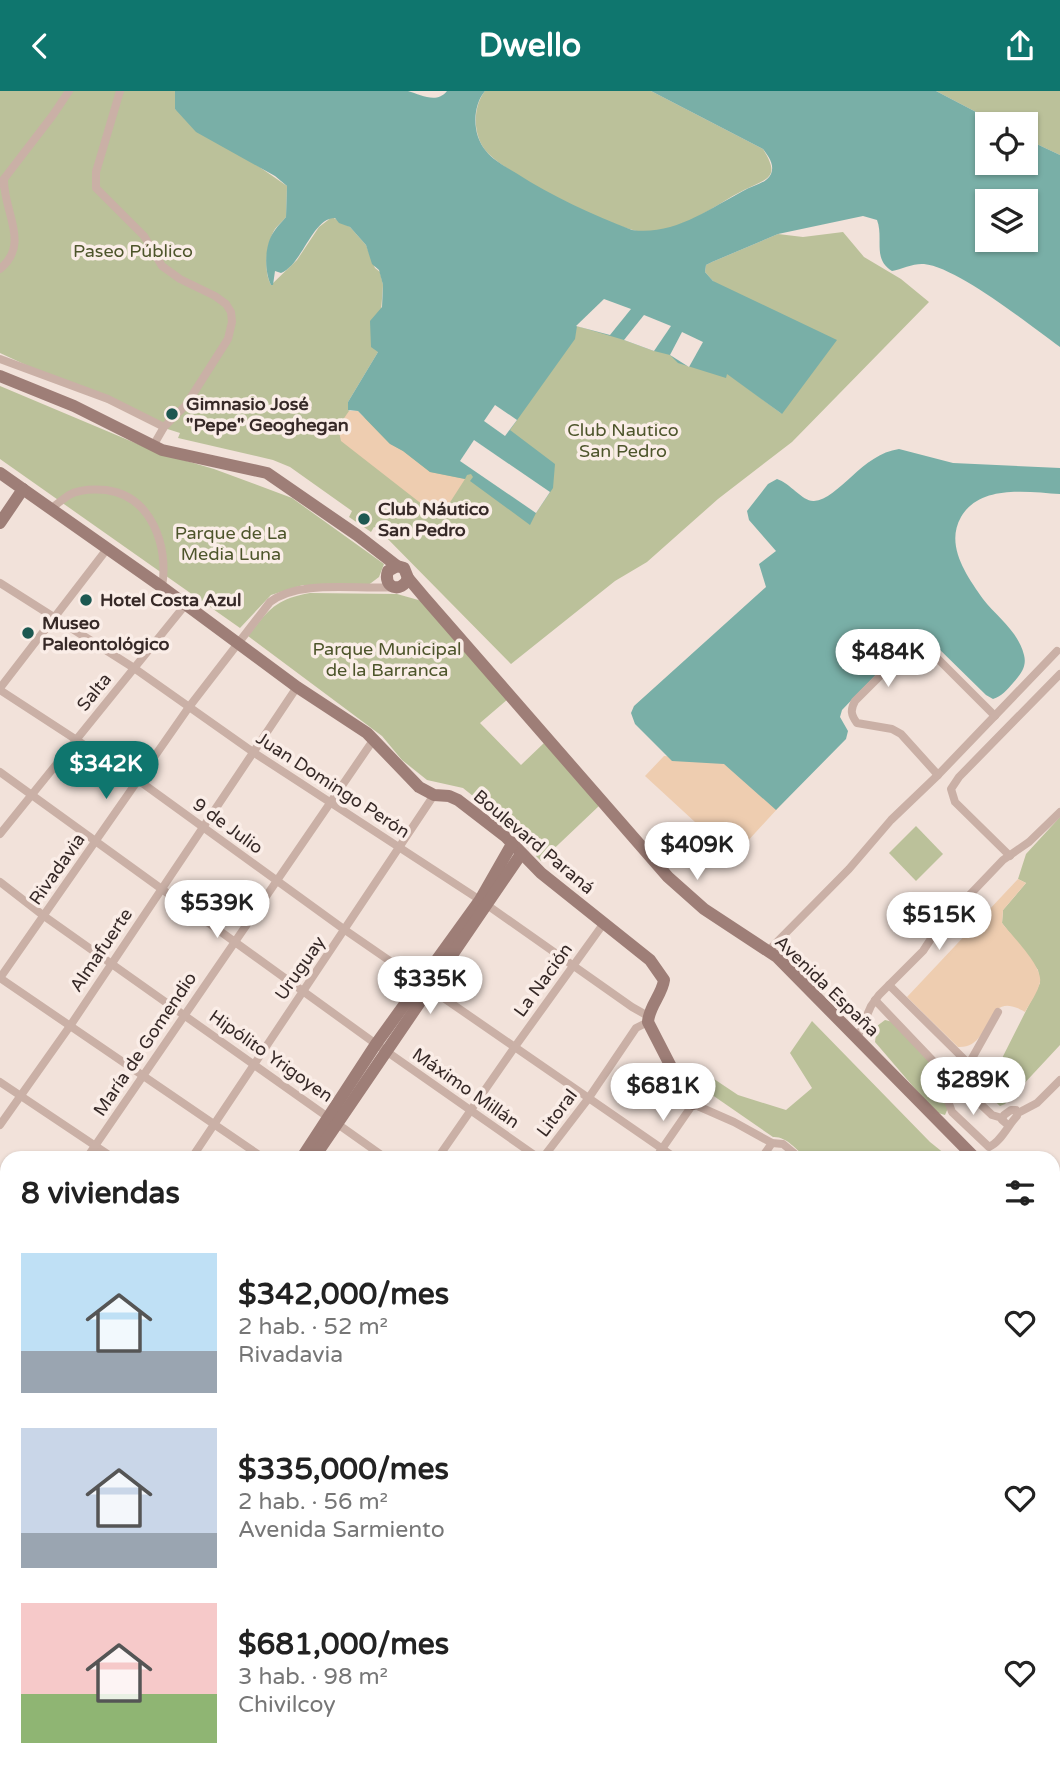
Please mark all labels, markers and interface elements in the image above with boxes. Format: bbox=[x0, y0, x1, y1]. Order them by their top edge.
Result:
icon: back bbox=[21, 27, 59, 65]
text: Dwello bbox=[479, 27, 581, 65]
icon: share bbox=[1001, 27, 1039, 65]
map controls bbox=[975, 112, 1038, 252]
button: locate bbox=[975, 112, 1038, 175]
button: layers bbox=[975, 189, 1038, 252]
park label: Paseo Público bbox=[73, 240, 193, 262]
place label: Gimnasio José "Pepe" Geoghegan bbox=[186, 393, 349, 436]
marker: Gimnasio José "Pepe" Geoghegan bbox=[164, 406, 180, 422]
park label: Club Nautico San Pedro bbox=[567, 419, 679, 462]
place label: Club Náutico San Pedro bbox=[378, 498, 489, 541]
marker: Club Náutico San Pedro bbox=[356, 511, 372, 527]
park label: Parque de La Media Luna bbox=[175, 522, 287, 565]
place label: Hotel Costa Azul bbox=[100, 589, 242, 611]
marker: Hotel Costa Azul bbox=[78, 592, 94, 608]
place label: Museo Paleontológico bbox=[42, 612, 170, 655]
marker: Museo Paleontológico bbox=[20, 625, 36, 641]
pin: $484K bbox=[839, 629, 937, 689]
park label: Parque Municipal de la Barranca bbox=[312, 638, 462, 681]
text: $484K bbox=[852, 638, 924, 666]
street label: Salta bbox=[72, 668, 116, 716]
street label: Juan Domingo Perón bbox=[252, 727, 414, 843]
pin: $342K bbox=[57, 741, 155, 801]
text: $342K bbox=[70, 750, 142, 778]
street label: Boulevard Paraná bbox=[469, 785, 599, 899]
street label: 9 de Julio bbox=[189, 793, 267, 859]
pin: $409K bbox=[648, 823, 746, 882]
street label: Rivadavia bbox=[24, 829, 90, 909]
text: $409K bbox=[661, 831, 733, 859]
pin: $539K bbox=[168, 881, 266, 940]
text: $539K bbox=[181, 889, 253, 917]
pin: $515K bbox=[890, 893, 988, 952]
text: $515K bbox=[903, 901, 975, 929]
street label: Almafuerte bbox=[65, 904, 137, 996]
street label: Uruguay bbox=[270, 931, 330, 1004]
street label: Avenida España bbox=[770, 931, 884, 1041]
street label: La Nación bbox=[509, 939, 577, 1021]
pin: $335K bbox=[381, 957, 479, 1016]
text: $335K bbox=[394, 965, 466, 993]
street label: María de Gomendio bbox=[89, 968, 201, 1120]
street label: Hipólito Yrigoyen bbox=[205, 1005, 337, 1107]
street label: Máximo Millán bbox=[408, 1043, 524, 1133]
pin: $289K bbox=[924, 1058, 1022, 1117]
pin: $681K bbox=[614, 1063, 712, 1123]
text: $289K bbox=[937, 1066, 1009, 1094]
text: $681K bbox=[627, 1072, 699, 1100]
street label: Litoral bbox=[532, 1085, 582, 1141]
icon: filters bbox=[1001, 1174, 1039, 1212]
text: 8 viviendas bbox=[21, 1175, 180, 1212]
text: $342,000/mes bbox=[238, 1276, 449, 1313]
icon: home bbox=[77, 1281, 161, 1365]
icon: heart bbox=[1001, 1304, 1039, 1342]
text: 2 hab. · 52 m² bbox=[238, 1313, 388, 1341]
text: Rivadavia bbox=[238, 1341, 343, 1369]
text: $335,000/mes bbox=[238, 1451, 449, 1488]
icon: home bbox=[77, 1456, 161, 1540]
icon: heart bbox=[1001, 1479, 1039, 1517]
text: 2 hab. · 56 m² bbox=[238, 1488, 388, 1516]
text: Avenida Sarmiento bbox=[238, 1516, 445, 1544]
text: $681,000/mes bbox=[238, 1626, 449, 1663]
icon: home bbox=[77, 1631, 161, 1715]
icon: heart bbox=[1001, 1654, 1039, 1692]
text: 3 hab. · 98 m² bbox=[238, 1663, 388, 1691]
text: Chivilcoy bbox=[238, 1691, 336, 1719]

